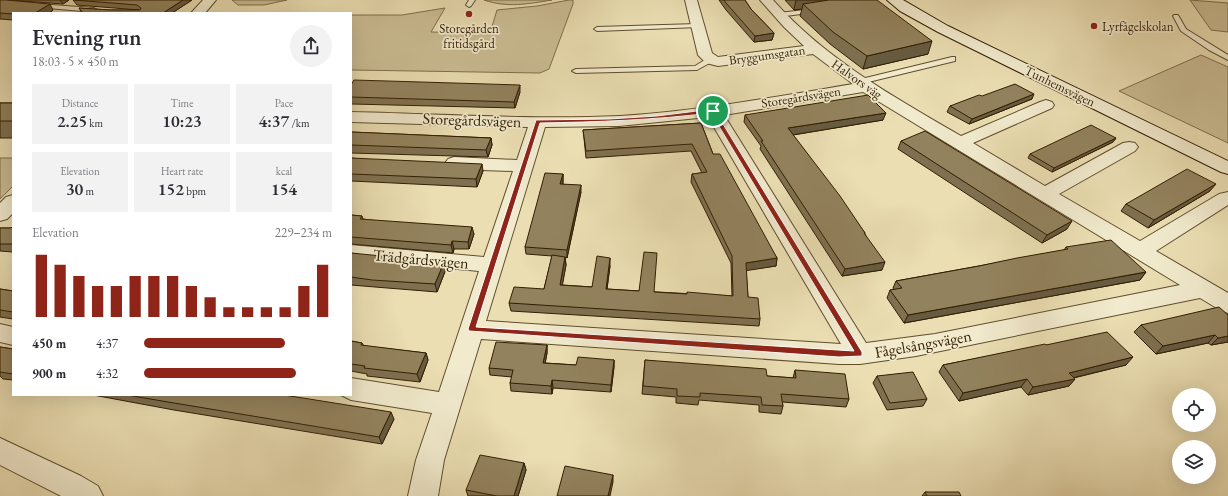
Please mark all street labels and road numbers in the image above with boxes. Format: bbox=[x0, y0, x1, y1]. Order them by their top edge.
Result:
street label: Bryggumsgatan bbox=[728, 41, 806, 69]
street label: Halvors väg bbox=[828, 55, 886, 103]
street label: Tunhemsvägen bbox=[1022, 62, 1098, 111]
street label: Storegårdsvägen bbox=[760, 82, 842, 112]
street label: Storegårdsvägen bbox=[422, 108, 522, 132]
street label: Trädgårdsvägen bbox=[372, 244, 470, 274]
street label: Fågelsångsvägen bbox=[873, 325, 974, 363]

